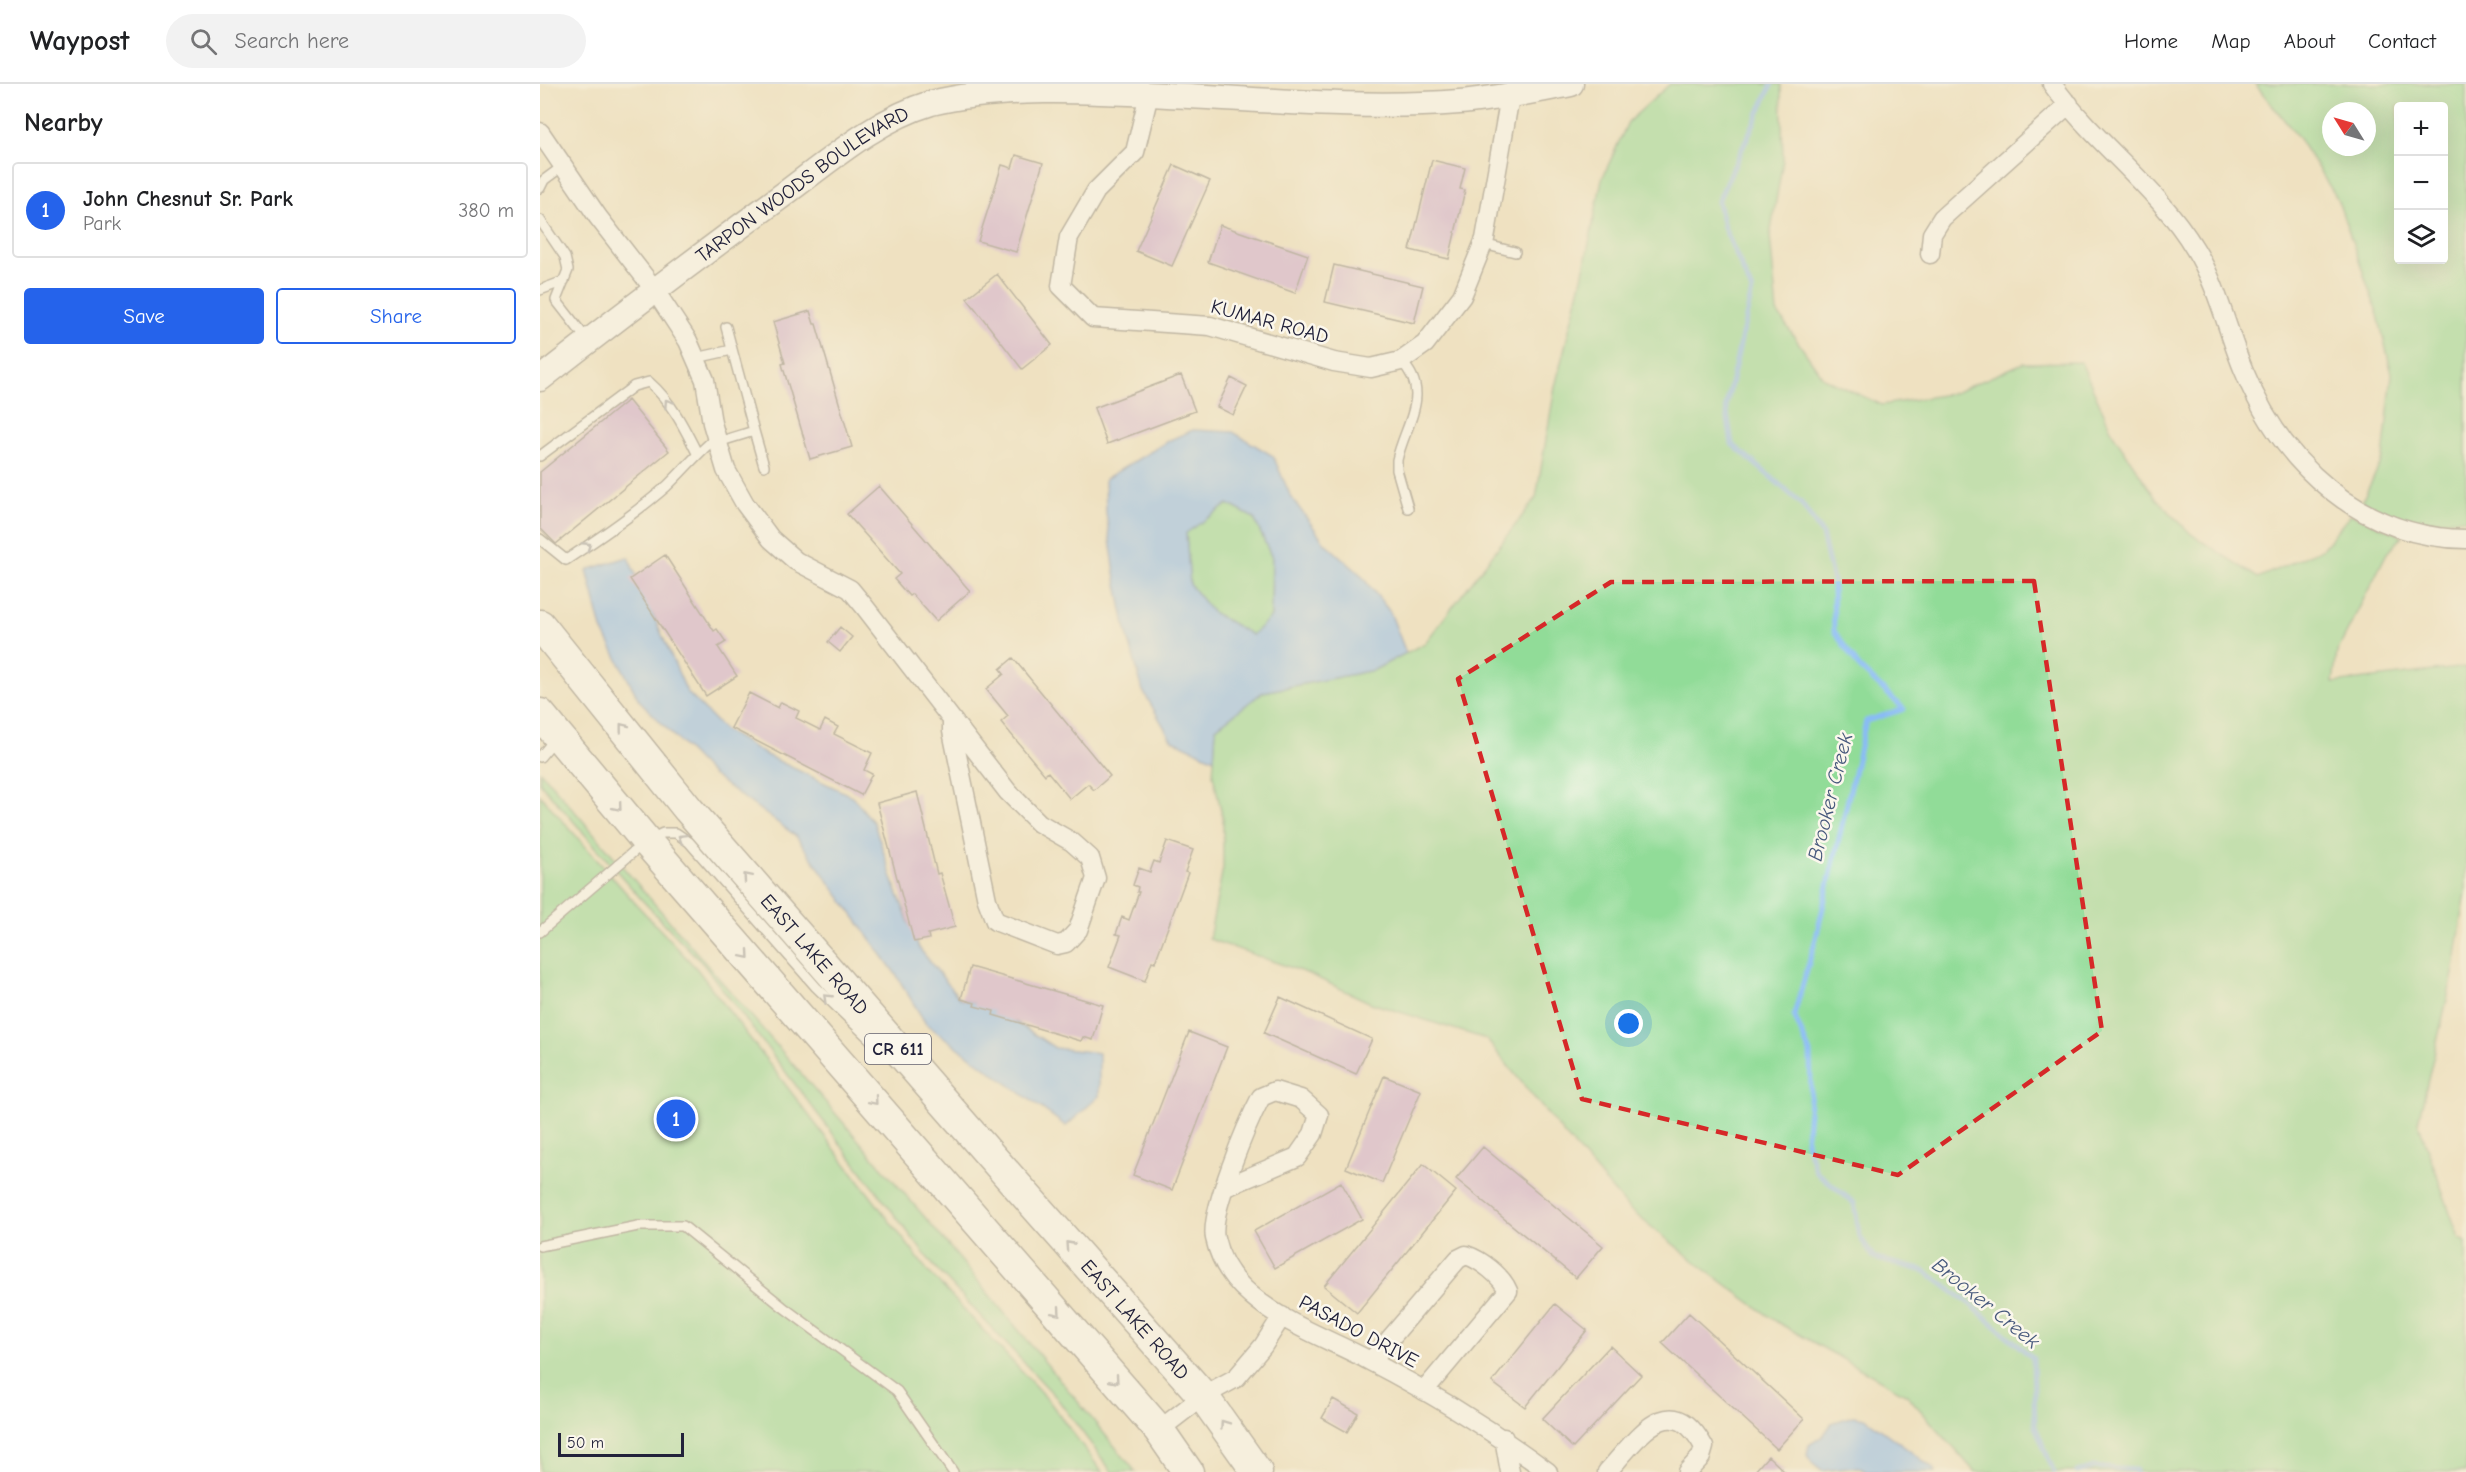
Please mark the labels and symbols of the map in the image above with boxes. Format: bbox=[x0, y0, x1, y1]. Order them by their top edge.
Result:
street label: TARPON WOODS BOULEVARD bbox=[691, 102, 912, 267]
north arrow bbox=[2322, 102, 2376, 156]
street label: KUMAR ROAD bbox=[1208, 295, 1331, 348]
one-way arrow bbox=[664, 398, 675, 409]
one-way arrow bbox=[580, 542, 591, 553]
one-way arrow bbox=[619, 722, 630, 733]
water label: Brooker Creek bbox=[1803, 730, 1858, 863]
one-way arrow bbox=[611, 800, 622, 811]
one-way arrow bbox=[678, 834, 688, 846]
one-way arrow bbox=[743, 873, 754, 884]
street label: EAST LAKE ROAD bbox=[756, 890, 873, 1020]
one-way arrow bbox=[739, 948, 750, 958]
one-way arrow bbox=[823, 994, 834, 1005]
your location bbox=[1614, 1009, 1643, 1038]
road number: CR 611 bbox=[865, 1034, 931, 1064]
one-way arrow bbox=[867, 1095, 878, 1105]
pin: 1 bbox=[656, 1096, 696, 1142]
one-way arrow bbox=[1065, 1241, 1076, 1251]
water label: Brooker Creek bbox=[1928, 1252, 2045, 1354]
street label: EAST LAKE ROAD bbox=[1076, 1255, 1194, 1385]
street label: PASADO DRIVE bbox=[1295, 1290, 1422, 1373]
one-way arrow bbox=[1050, 1305, 1061, 1316]
one-way arrow bbox=[1108, 1373, 1119, 1384]
one-way arrow bbox=[1220, 1420, 1231, 1431]
scale bar bbox=[558, 1430, 684, 1458]

